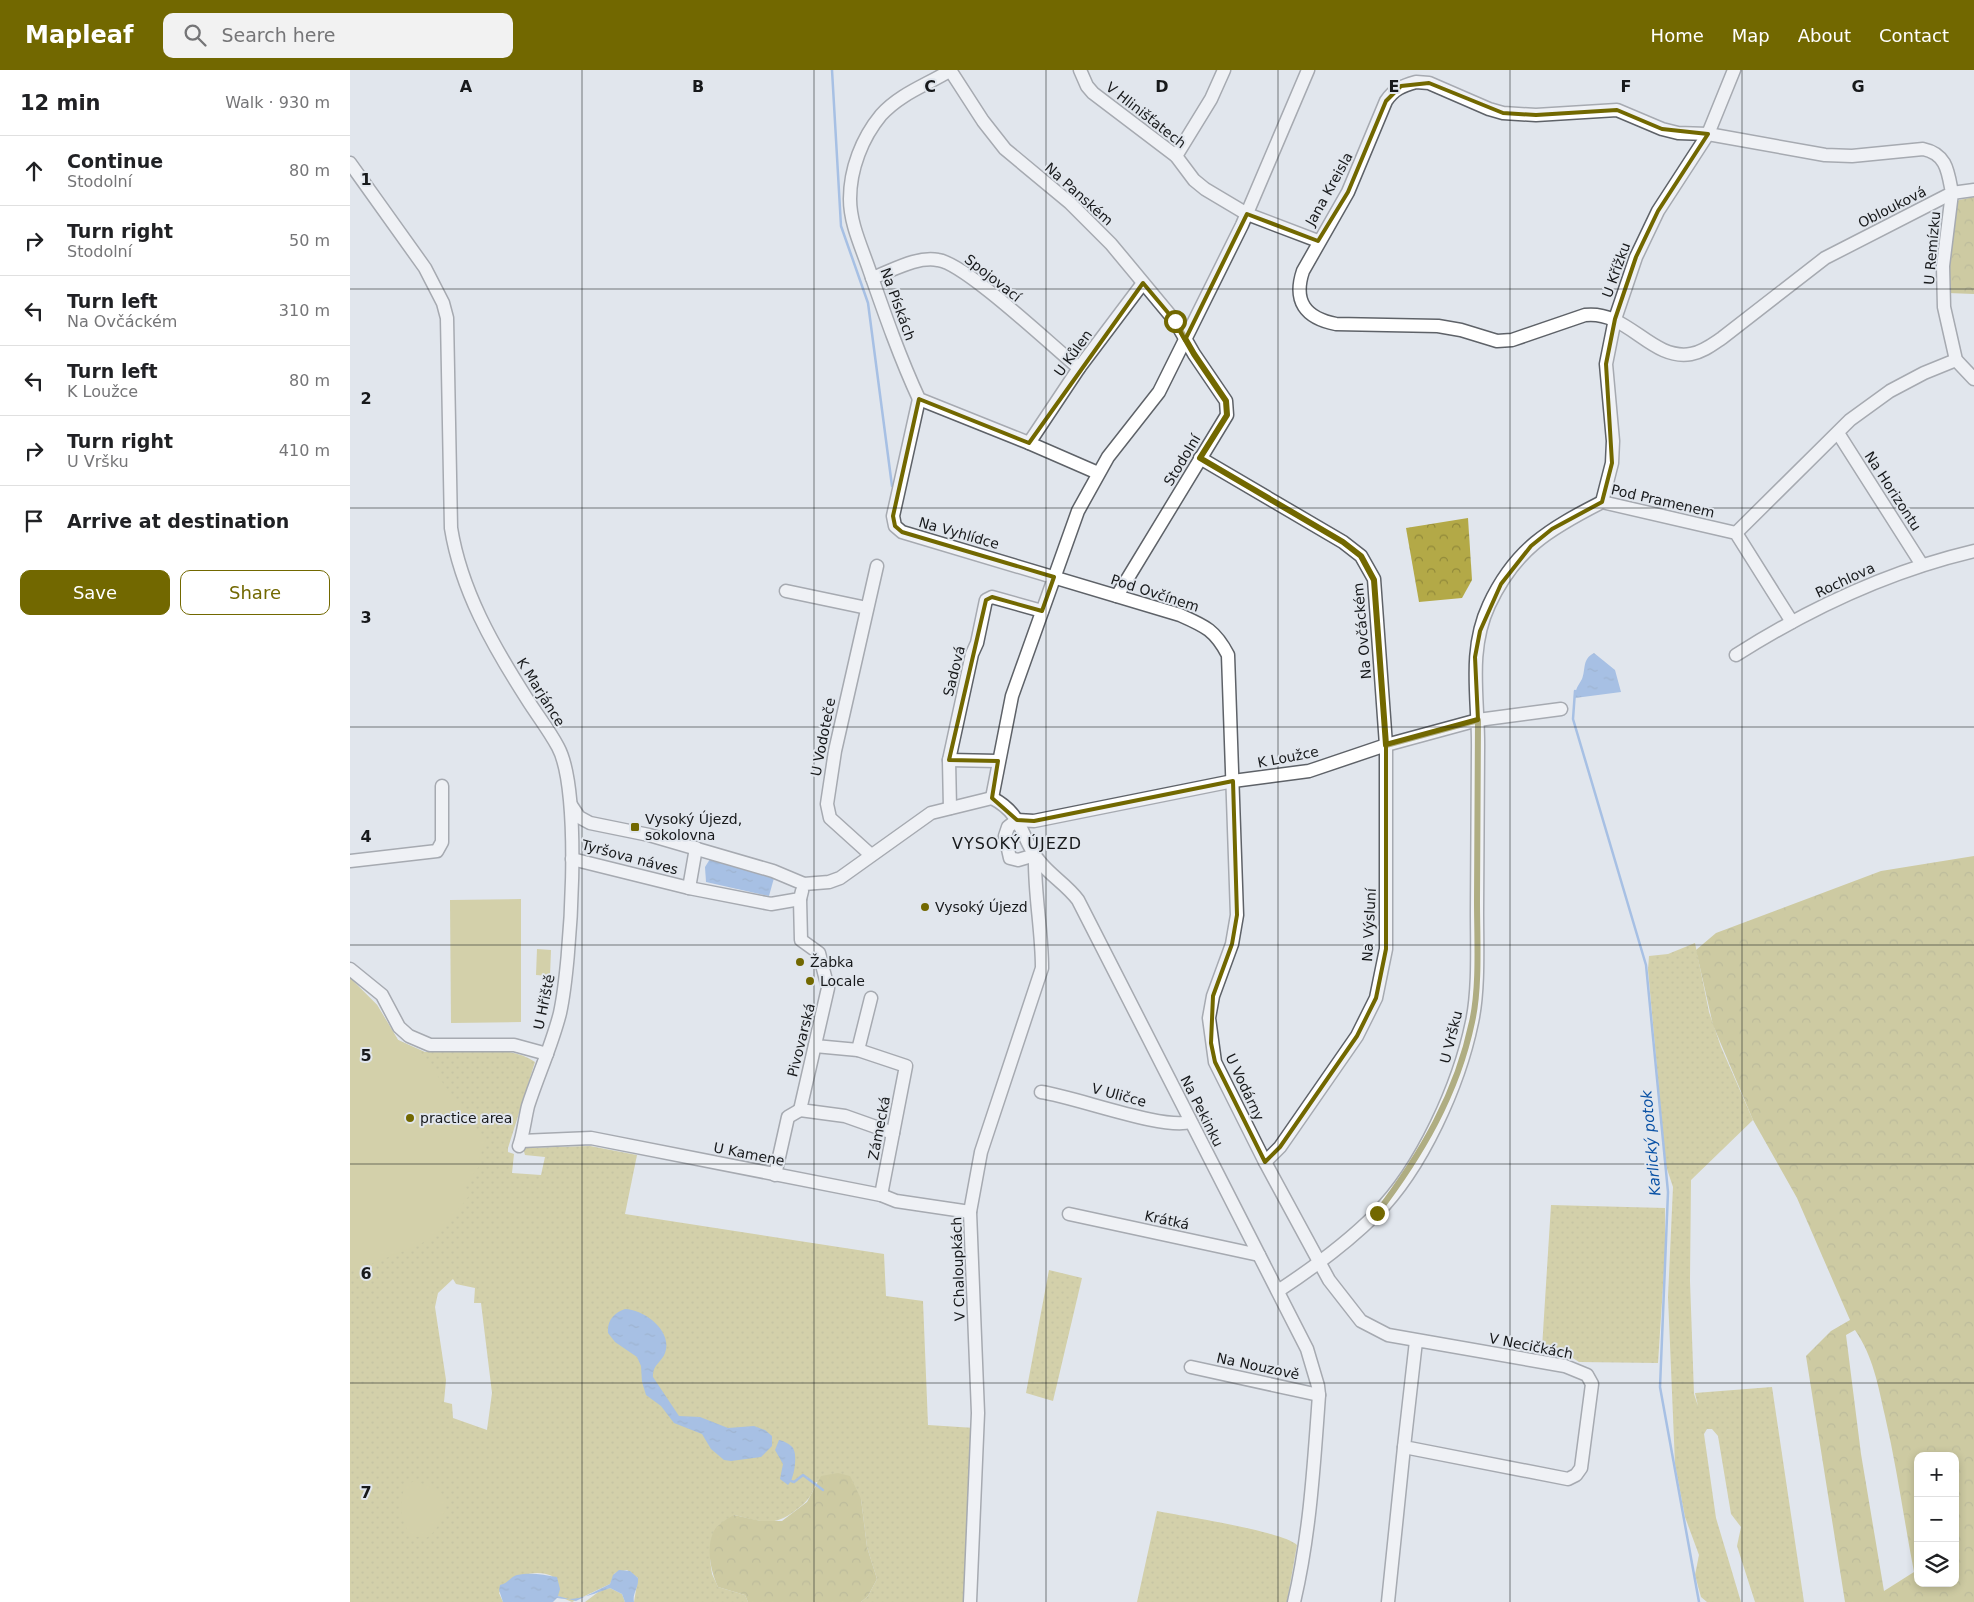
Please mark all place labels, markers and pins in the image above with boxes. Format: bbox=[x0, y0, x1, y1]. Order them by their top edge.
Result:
place label: Vysoký Újezd, sokolovna bbox=[645, 810, 742, 843]
marker: Vysoký Újezd, sokolovna bbox=[629, 821, 641, 833]
place label: Vysoký Újezd bbox=[935, 898, 1028, 915]
marker: Vysoký Újezd bbox=[919, 901, 931, 913]
place label: Žabka bbox=[810, 953, 854, 970]
marker: Žabka bbox=[794, 956, 806, 968]
place label: Locale bbox=[820, 973, 865, 989]
marker: Locale bbox=[804, 975, 816, 987]
place label: practice area bbox=[420, 1110, 512, 1126]
marker: practice area bbox=[404, 1112, 416, 1124]

